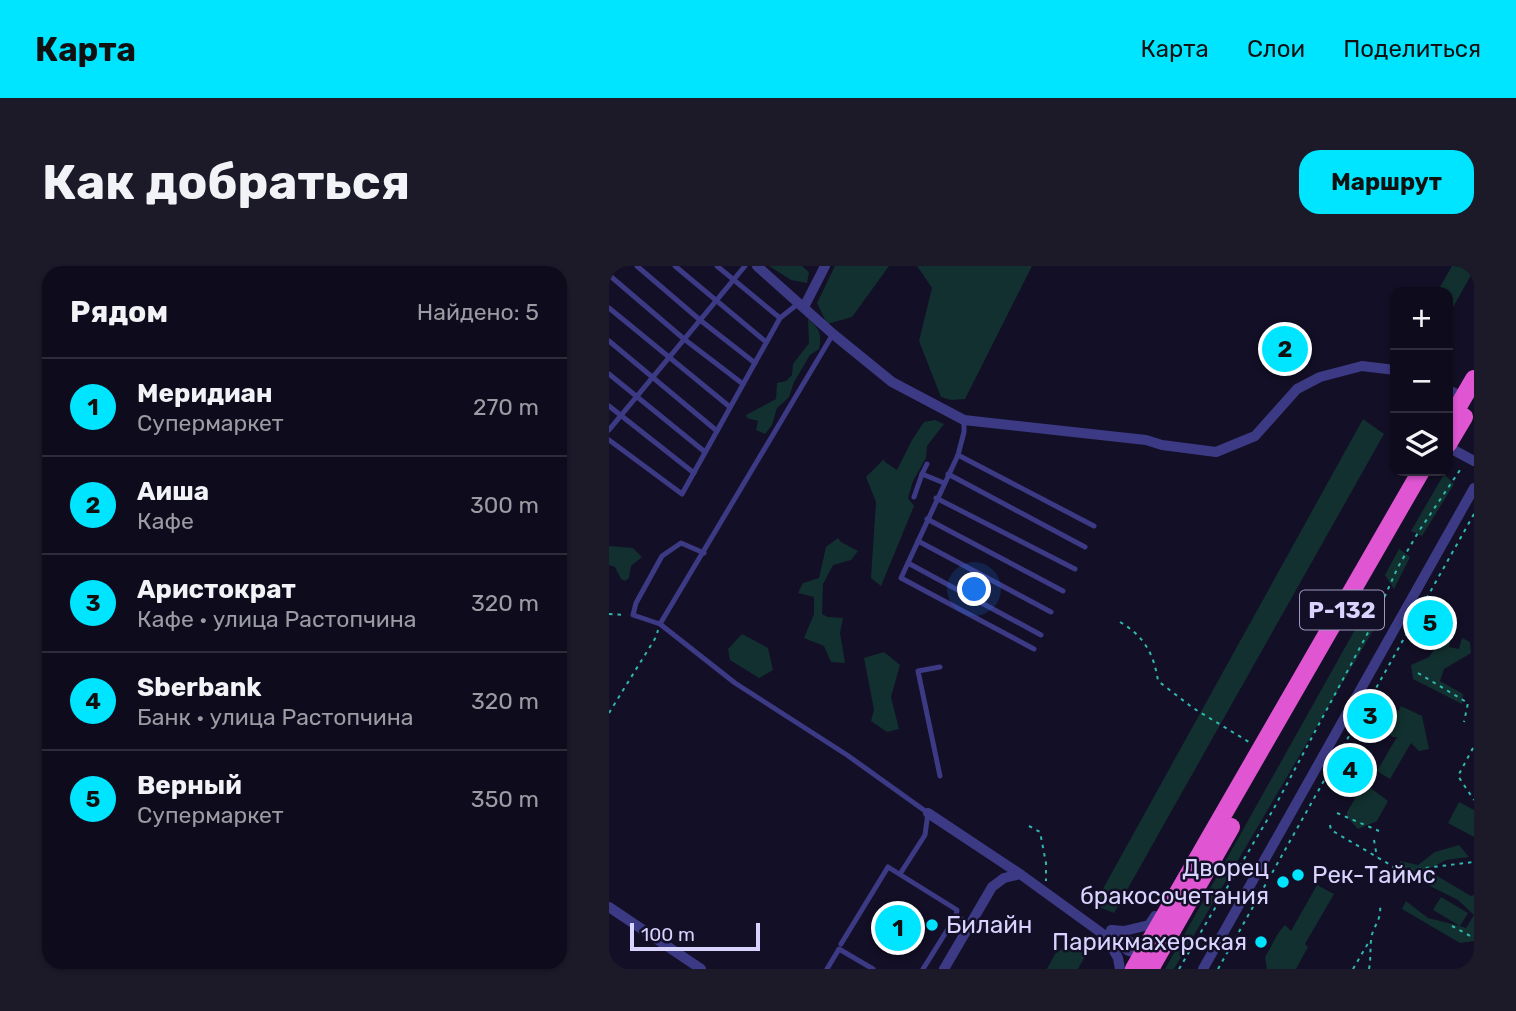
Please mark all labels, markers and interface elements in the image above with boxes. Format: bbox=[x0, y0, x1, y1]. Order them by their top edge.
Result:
text: Карта bbox=[35, 30, 136, 69]
text: Карта bbox=[1140, 35, 1209, 63]
text: Слои bbox=[1247, 35, 1305, 63]
text: Поделиться bbox=[1343, 35, 1481, 63]
button: Маршрут bbox=[1299, 150, 1474, 214]
text: Как добраться bbox=[42, 153, 410, 211]
map controls bbox=[1390, 287, 1453, 476]
button: + bbox=[1390, 287, 1453, 350]
text: Рядом bbox=[70, 294, 168, 330]
text: Найдено: 5 bbox=[417, 298, 539, 326]
pin: 2 bbox=[1262, 323, 1308, 375]
button: − bbox=[1390, 350, 1453, 413]
text: Меридиан bbox=[137, 378, 273, 409]
text: 1 bbox=[87, 393, 99, 421]
text: 270 m bbox=[473, 393, 539, 421]
text: Супермаркет bbox=[137, 409, 284, 437]
button: layers bbox=[1390, 413, 1453, 476]
text: Аиша bbox=[137, 476, 209, 507]
text: 2 bbox=[86, 491, 100, 519]
text: 300 m bbox=[470, 491, 539, 519]
text: Кафе bbox=[137, 507, 194, 535]
your location bbox=[957, 572, 991, 606]
text: Аристократ bbox=[137, 574, 296, 605]
text: 3 bbox=[85, 589, 101, 617]
text: 320 m bbox=[471, 589, 539, 617]
road number: Р-132 bbox=[1300, 590, 1384, 630]
pin: 5 bbox=[1407, 597, 1453, 649]
text: Кафе · улица Растопчина bbox=[137, 605, 417, 633]
text: Sberbank bbox=[137, 672, 262, 703]
text: 4 bbox=[85, 687, 101, 715]
text: 320 m bbox=[471, 687, 539, 715]
pin: 3 bbox=[1347, 690, 1393, 742]
text: Банк · улица Растопчина bbox=[137, 703, 414, 731]
pin: 4 bbox=[1327, 744, 1373, 796]
text: Верный bbox=[137, 770, 242, 801]
text: 5 bbox=[86, 785, 100, 813]
text: 350 m bbox=[471, 785, 539, 813]
text: Супермаркет bbox=[137, 801, 284, 829]
place label: Дворец бракосочетания bbox=[1080, 854, 1269, 910]
place label: Рек-Таймс bbox=[1312, 861, 1436, 889]
marker: Рек-Таймс bbox=[1290, 867, 1306, 883]
marker: Дворец бракосочетания bbox=[1275, 874, 1291, 890]
pin: 1 bbox=[875, 902, 921, 954]
place label: Билайн bbox=[946, 911, 1032, 939]
marker: Билайн bbox=[924, 917, 940, 933]
scale bar bbox=[630, 920, 759, 952]
text: 100 m bbox=[641, 923, 695, 946]
place label: Парикмахерская bbox=[1052, 928, 1247, 956]
marker: Парикмахерская bbox=[1253, 934, 1269, 950]

